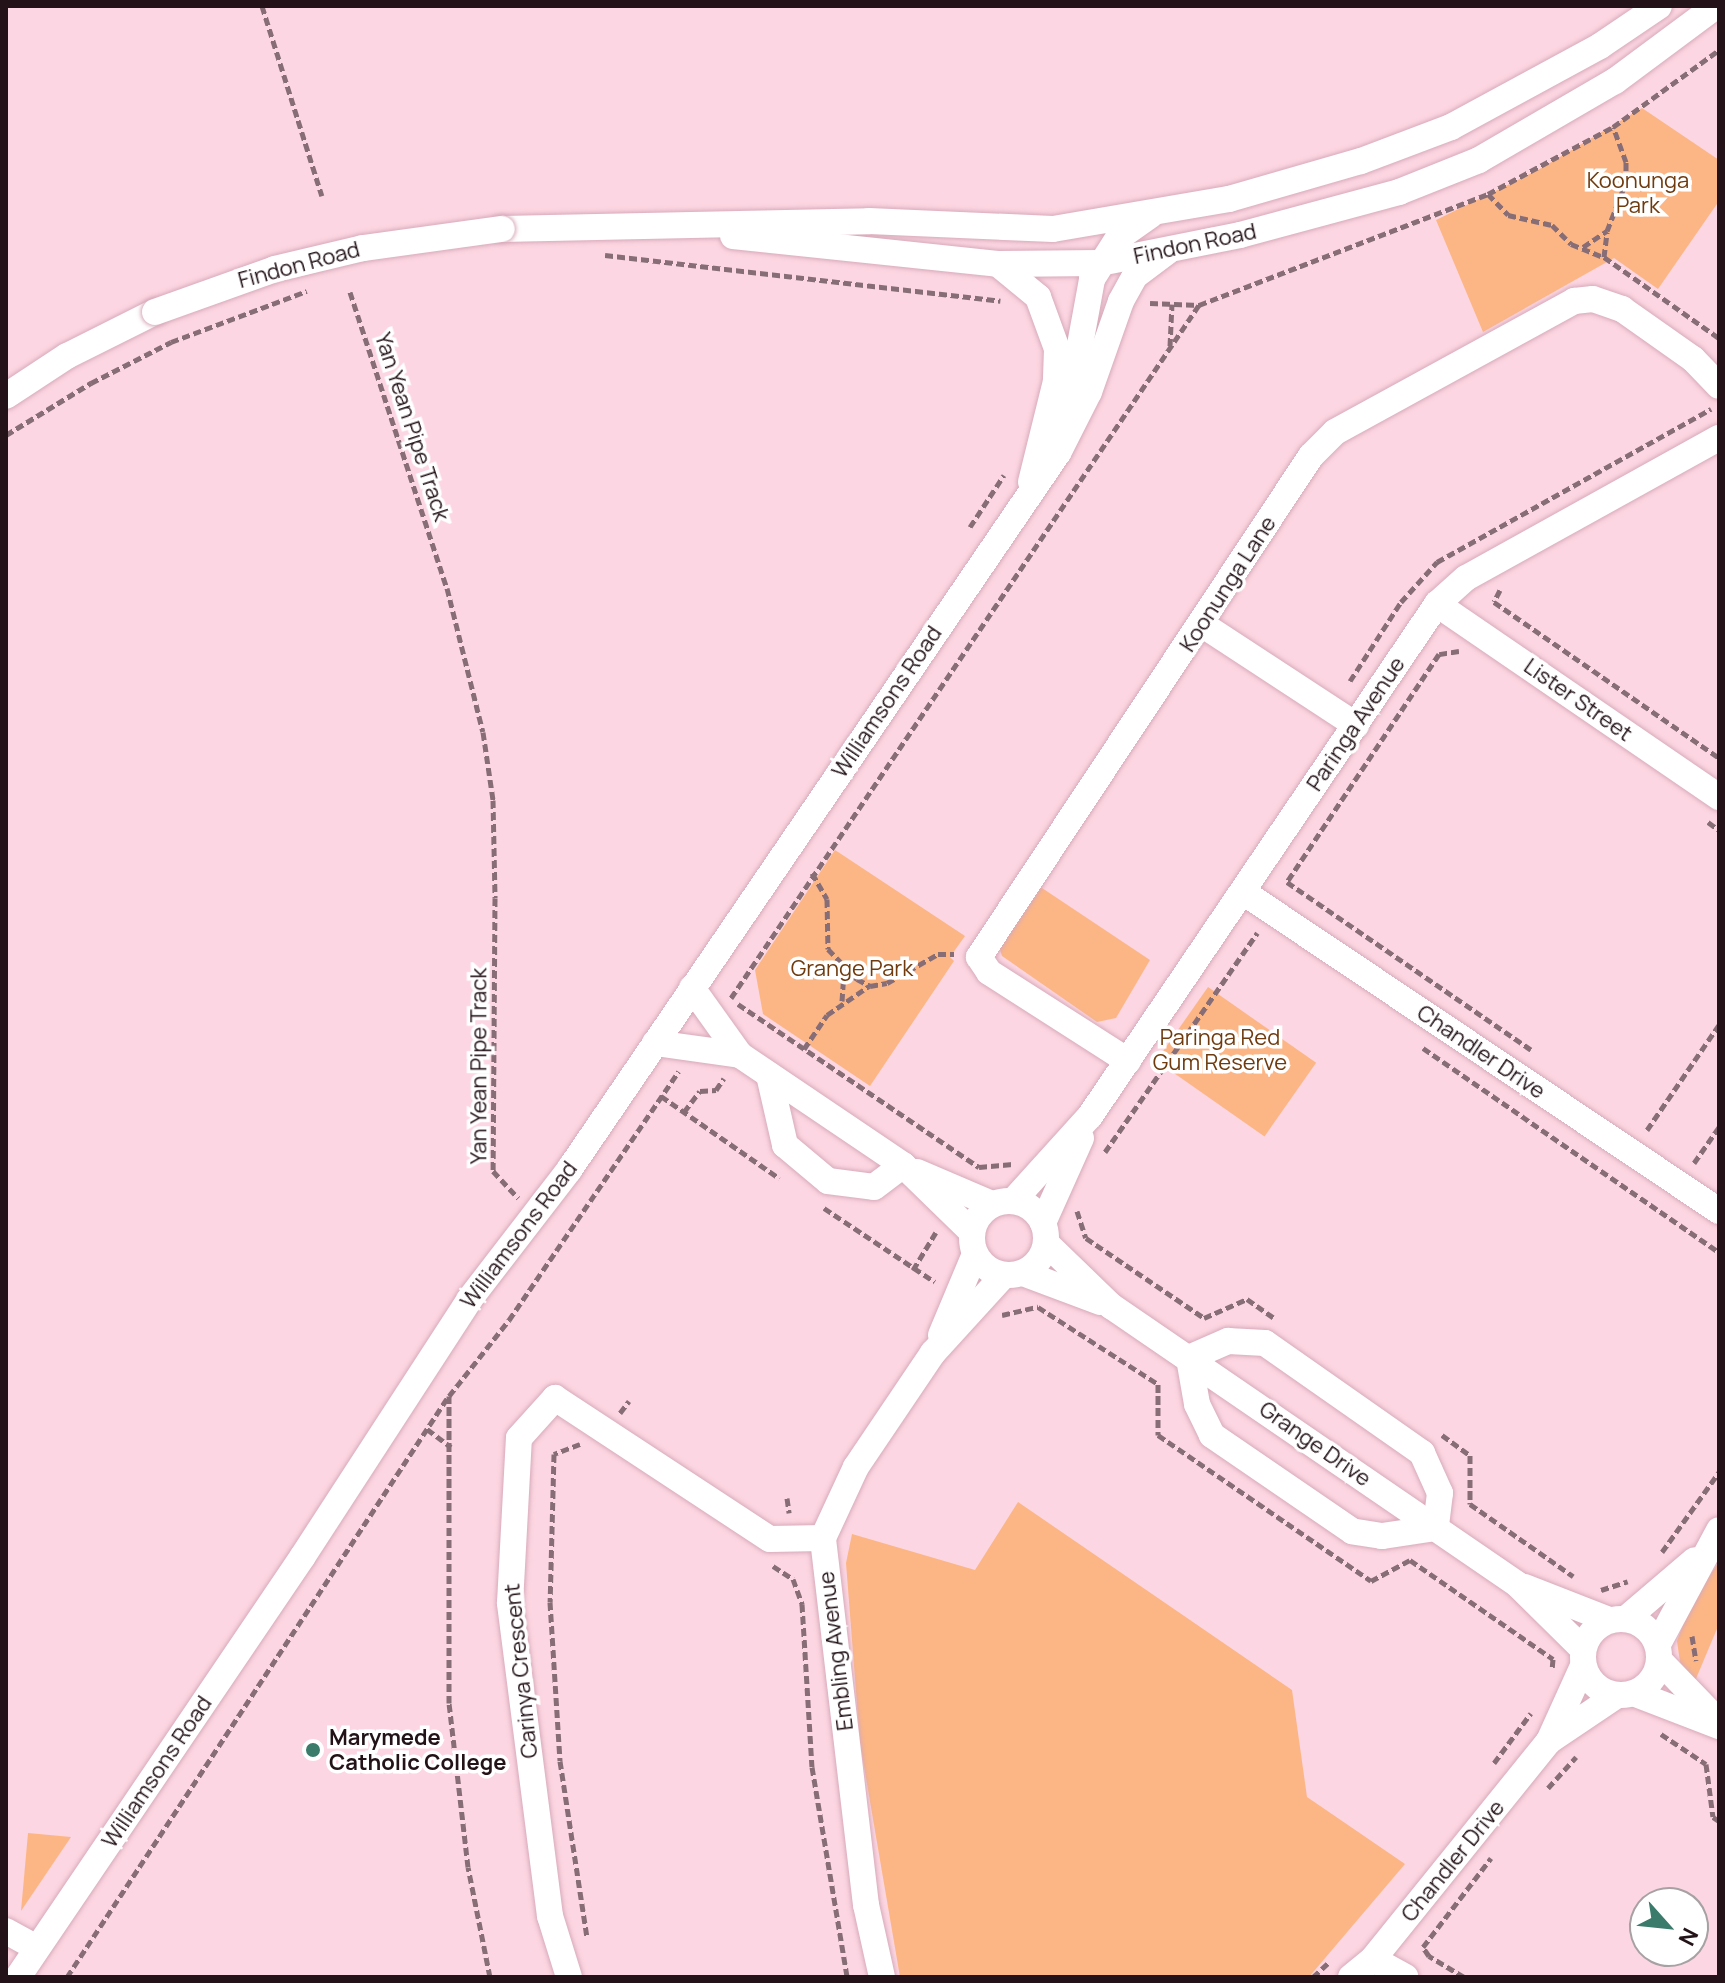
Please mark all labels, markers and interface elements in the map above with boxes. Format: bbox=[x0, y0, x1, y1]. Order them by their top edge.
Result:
park label: Koonunga Park bbox=[1587, 167, 1689, 218]
street label: Findon Road bbox=[1131, 218, 1259, 270]
street label: Findon Road bbox=[235, 236, 363, 294]
street label: Yan Yean Pipe Track bbox=[369, 329, 455, 525]
street label: Koonunga Lane bbox=[1174, 511, 1282, 657]
street label: Williamsons Road bbox=[826, 621, 948, 783]
street label: Paringa Avenue bbox=[1301, 652, 1411, 796]
street label: Lister Street bbox=[1519, 653, 1637, 747]
park label: Grange Park bbox=[791, 956, 913, 982]
street label: Yan Yean Pipe Track bbox=[466, 968, 492, 1164]
street label: Chandler Drive bbox=[1412, 999, 1550, 1105]
park label: Paringa Red Gum Reserve bbox=[1153, 1024, 1287, 1076]
street label: Williamsons Road bbox=[455, 1156, 583, 1314]
street label: Grange Drive bbox=[1254, 1396, 1376, 1492]
street label: Embling Avenue bbox=[813, 1570, 859, 1732]
street label: Carinya Crescent bbox=[499, 1582, 543, 1760]
street label: Williamsons Road bbox=[96, 1691, 218, 1853]
place label: Marymede Catholic College bbox=[329, 1724, 506, 1776]
marker: Marymede Catholic College bbox=[304, 1741, 322, 1759]
street label: Chandler Drive bbox=[1396, 1795, 1510, 1927]
north arrow bbox=[1629, 1887, 1709, 1967]
text: N bbox=[1672, 1923, 1706, 1951]

